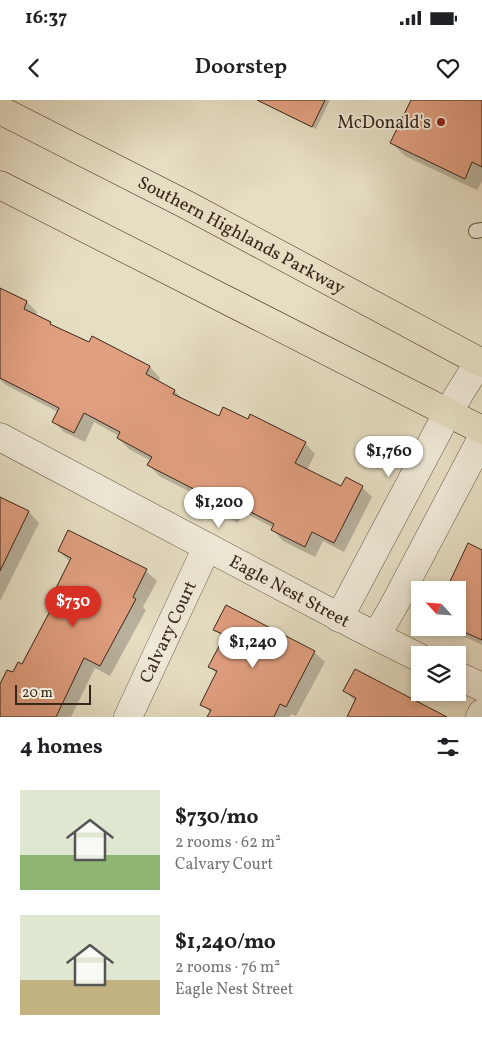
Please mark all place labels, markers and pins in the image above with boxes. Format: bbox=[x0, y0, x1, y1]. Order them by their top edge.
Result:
place label: McDonald's bbox=[337, 111, 431, 136]
marker: McDonald's bbox=[435, 116, 447, 128]
pin: $1,760 bbox=[348, 436, 430, 478]
pin: $1,200 bbox=[178, 486, 260, 529]
pin: $730 bbox=[43, 586, 103, 628]
pin: $1,240 bbox=[212, 626, 294, 669]

